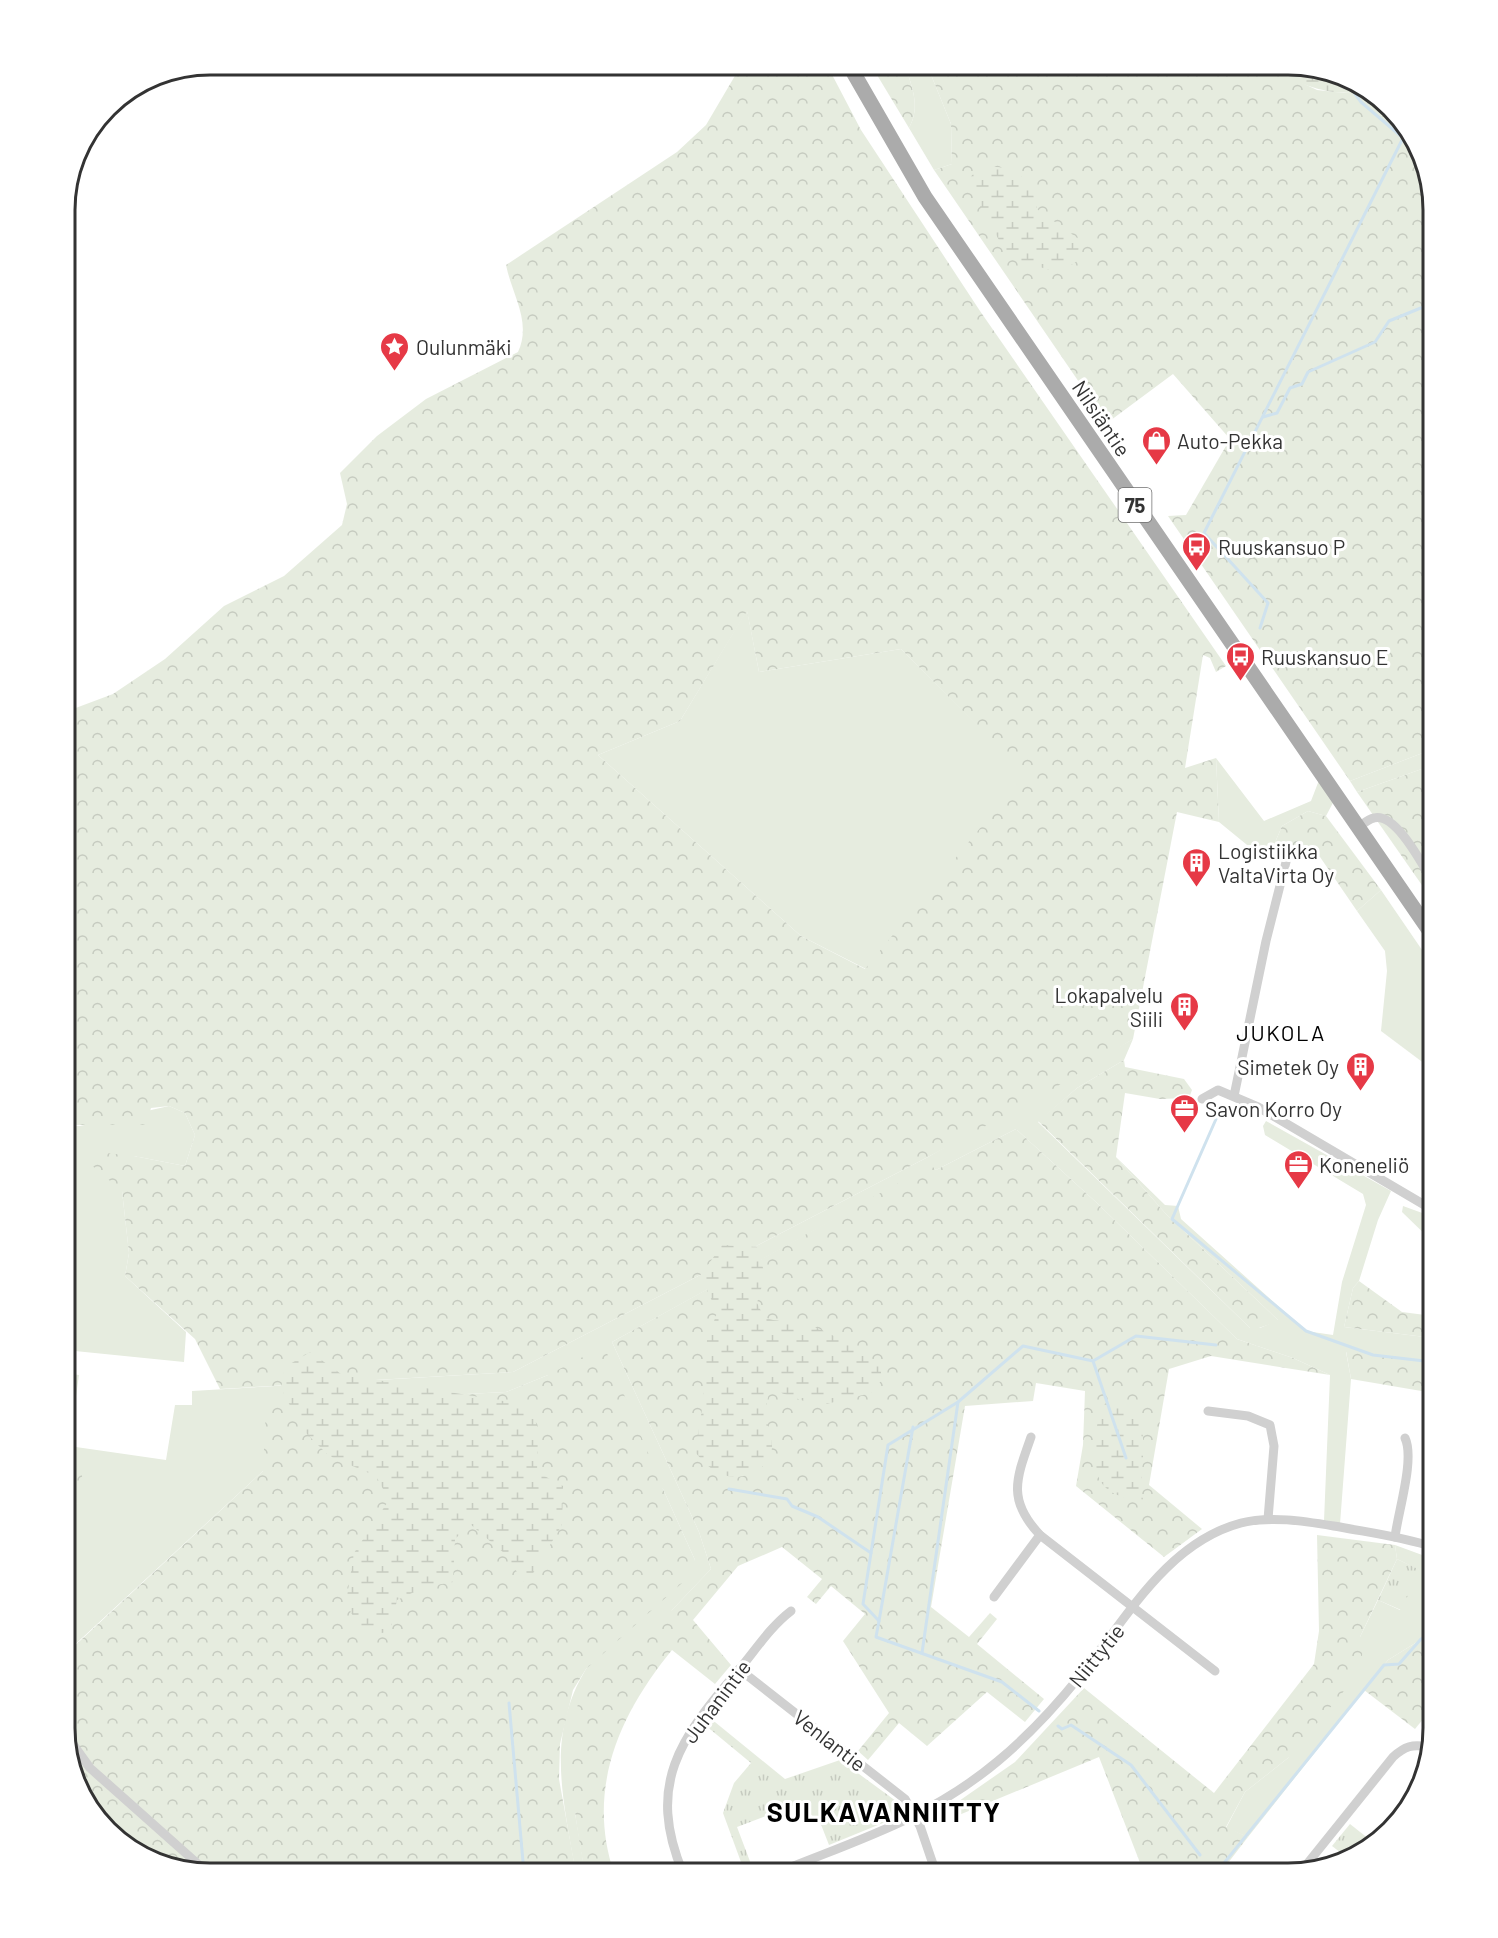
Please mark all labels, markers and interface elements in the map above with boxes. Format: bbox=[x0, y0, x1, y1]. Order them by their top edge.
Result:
place icon: Oulunmäki bbox=[379, 330, 411, 372]
place label: Oulunmäki bbox=[416, 334, 512, 359]
street label: Nilsiäntie bbox=[1068, 375, 1136, 461]
shop icon: Auto-Pekka bbox=[1140, 424, 1172, 466]
place label: Auto-Pekka bbox=[1177, 428, 1283, 453]
road number: 75 bbox=[1118, 488, 1152, 522]
bus stop icon: Ruuskansuo P bbox=[1181, 530, 1213, 572]
place label: Ruuskansuo P bbox=[1218, 534, 1345, 559]
bus stop icon: Ruuskansuo E bbox=[1224, 640, 1256, 682]
place label: Ruuskansuo E bbox=[1261, 644, 1389, 669]
place label: Logistiikka ValtaVirta Oy bbox=[1218, 838, 1335, 887]
building icon: Logistiikka ValtaVirta Oy bbox=[1181, 846, 1213, 888]
place label: Lokapalvelu Siili bbox=[1055, 982, 1163, 1031]
building icon: Lokapalvelu Siili bbox=[1168, 990, 1200, 1032]
district label: JUKOLA bbox=[1236, 1019, 1326, 1045]
building icon: Simetek Oy bbox=[1344, 1050, 1376, 1092]
place label: Simetek Oy bbox=[1237, 1054, 1339, 1079]
office icon: Savon Korro Oy bbox=[1168, 1092, 1200, 1134]
place label: Savon Korro Oy bbox=[1205, 1096, 1342, 1121]
office icon: Koneneliö bbox=[1282, 1148, 1314, 1190]
place label: Koneneliö bbox=[1319, 1152, 1409, 1177]
street label: Niittytie bbox=[1063, 1618, 1129, 1692]
street label: Juhanintie bbox=[677, 1655, 755, 1747]
street label: Venlantie bbox=[789, 1704, 871, 1776]
district label: SULKAVANNIITTY bbox=[767, 1795, 1001, 1827]

